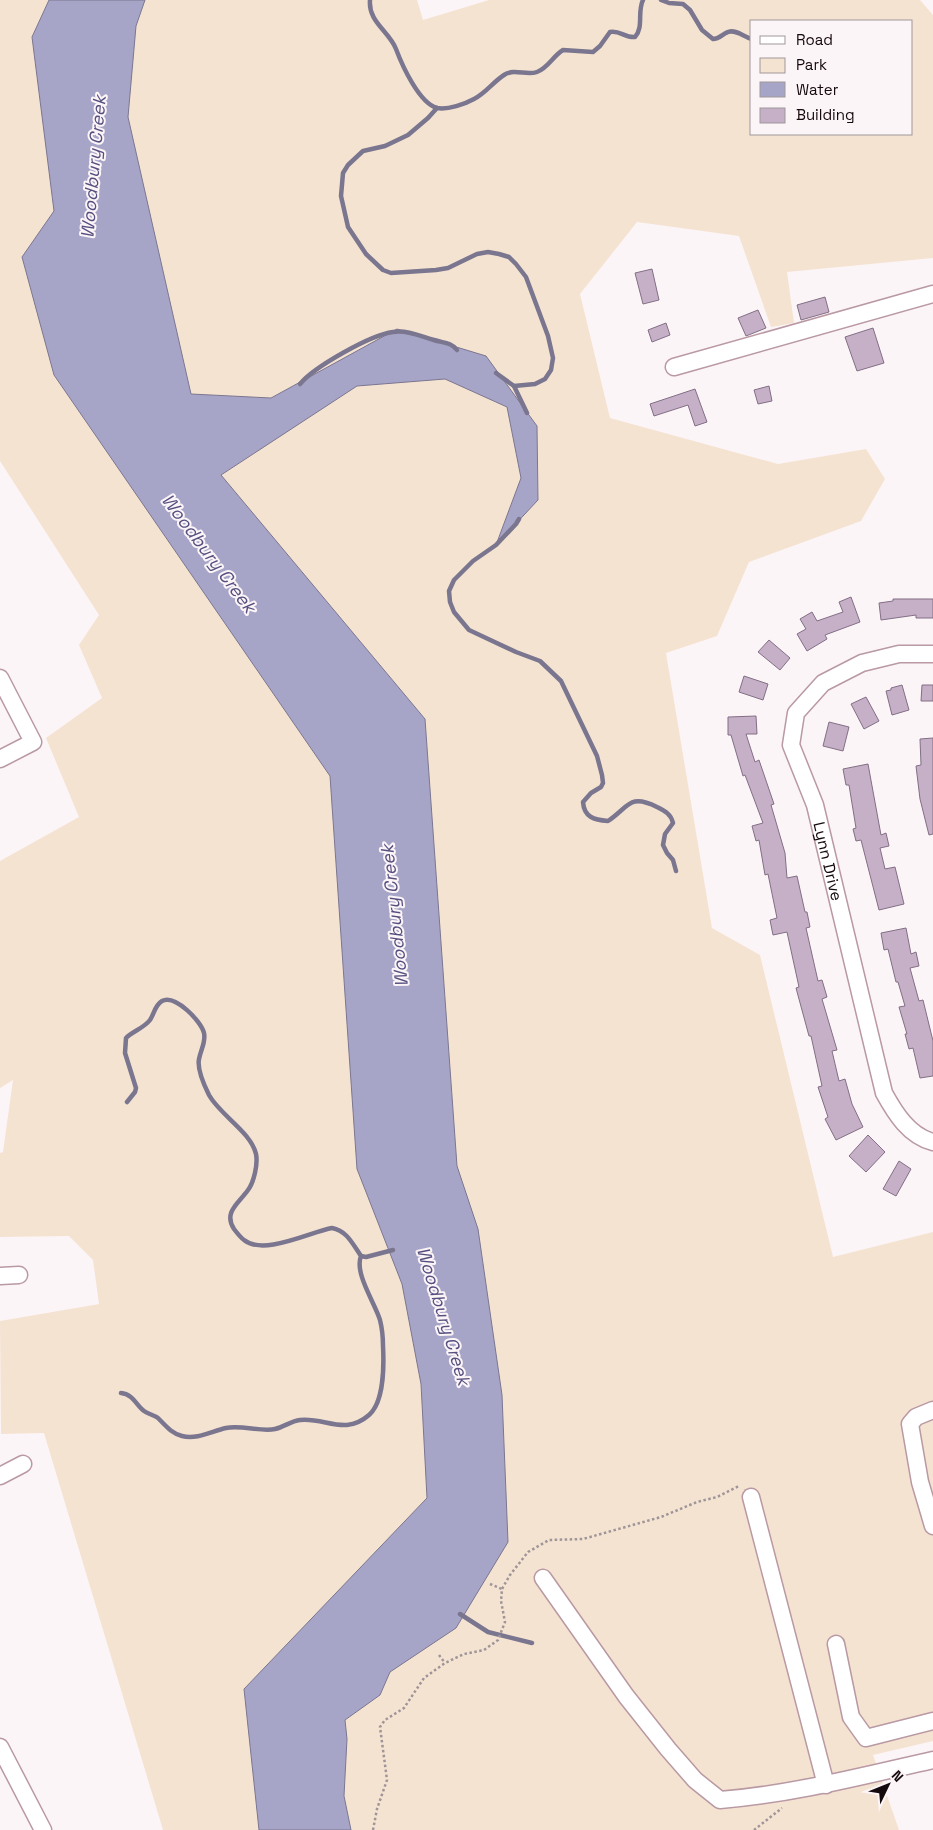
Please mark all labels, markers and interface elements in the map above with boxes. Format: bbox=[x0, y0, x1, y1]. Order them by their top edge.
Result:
legend bbox=[750, 20, 913, 135]
text: Road bbox=[796, 30, 833, 49]
text: Park bbox=[796, 55, 827, 74]
text: Water bbox=[796, 80, 839, 99]
water label: Woodbury Creek bbox=[75, 92, 111, 239]
text: Building bbox=[796, 105, 855, 124]
water label: Woodbury Creek bbox=[157, 489, 263, 619]
street label: Lynn Drive bbox=[809, 819, 848, 903]
water label: Woodbury Creek bbox=[375, 841, 413, 989]
water label: Woodbury Creek bbox=[412, 1244, 477, 1390]
north arrow bbox=[863, 1760, 913, 1810]
text: N bbox=[888, 1767, 907, 1786]

